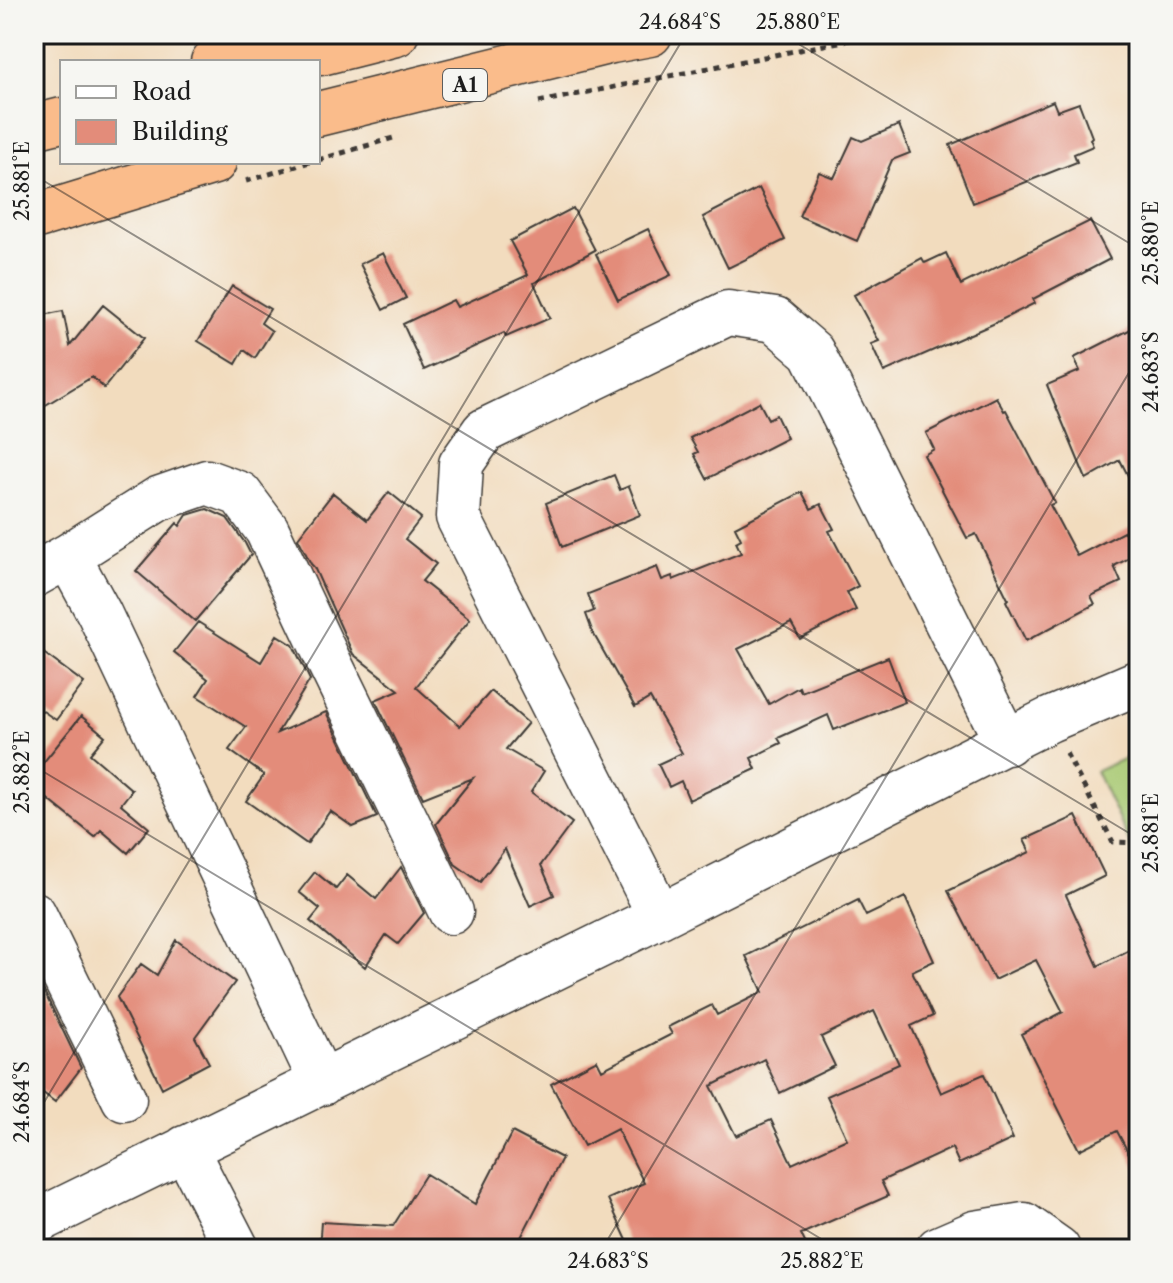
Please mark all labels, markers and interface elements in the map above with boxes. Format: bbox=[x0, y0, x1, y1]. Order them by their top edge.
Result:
text: 24.684°S bbox=[639, 10, 721, 34]
text: 25.880°E bbox=[756, 10, 840, 34]
legend bbox=[60, 60, 320, 164]
road number: A1 bbox=[443, 69, 487, 101]
text: Road bbox=[132, 77, 192, 106]
text: Building bbox=[132, 117, 228, 146]
text: 25.881°E bbox=[10, 141, 34, 221]
text: 25.880°E bbox=[1139, 201, 1163, 285]
text: 24.683°S bbox=[1139, 331, 1163, 413]
text: 25.882°E bbox=[10, 730, 34, 814]
text: 25.881°E bbox=[1139, 793, 1163, 873]
text: 24.684°S bbox=[10, 1061, 34, 1143]
text: 24.683°S bbox=[567, 1249, 649, 1273]
text: 25.882°E bbox=[780, 1249, 864, 1273]

